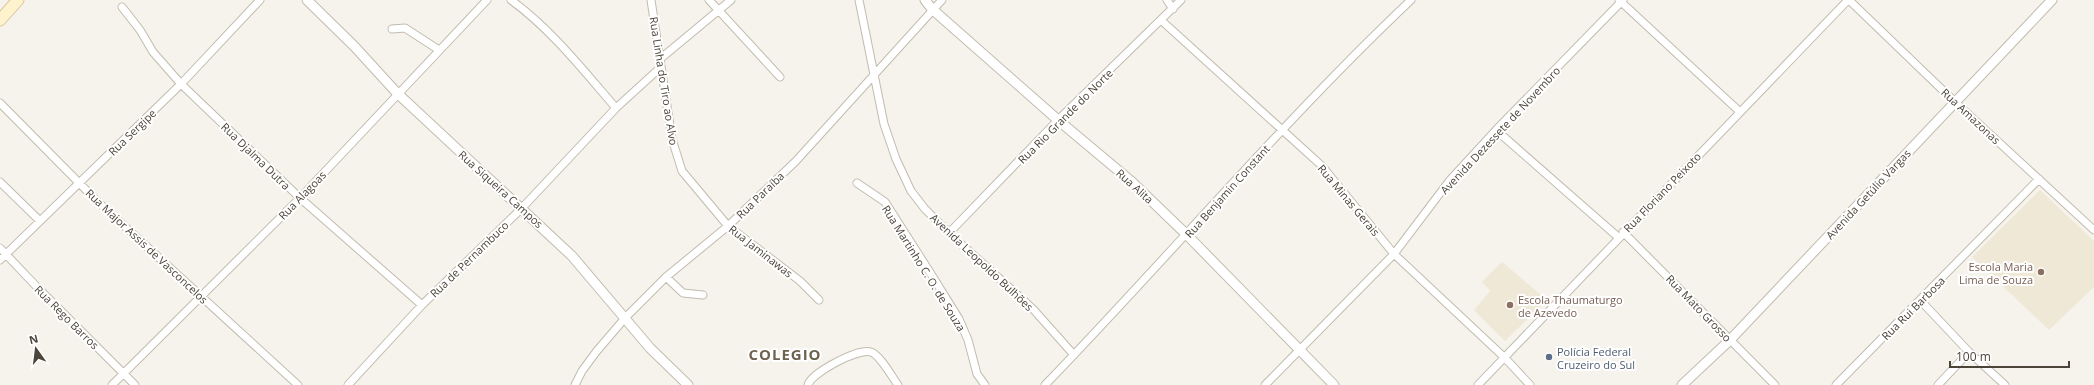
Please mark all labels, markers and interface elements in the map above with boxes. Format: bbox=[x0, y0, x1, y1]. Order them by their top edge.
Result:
street label: Rua Linha do Tiro ao Alvo bbox=[646, 16, 682, 147]
street label: Avenida Dezessete de Novembro bbox=[1437, 63, 1563, 197]
street label: Rua Rio Grande do Norte bbox=[1014, 65, 1116, 167]
street label: Rua Amazonas bbox=[1938, 85, 2004, 147]
street label: Rua Sergipe bbox=[105, 105, 159, 159]
street label: Rua Djalma Dutra bbox=[218, 119, 294, 193]
street label: Rua Benjamin Constant bbox=[1181, 141, 1273, 241]
street label: Avenida Getúlio Vargas bbox=[1822, 146, 1914, 242]
street label: Rua Siqueira Campos bbox=[455, 147, 547, 231]
street label: Rua Floriano Peixoto bbox=[1620, 149, 1704, 235]
street label: Rua Minas Gerais bbox=[1315, 161, 1383, 239]
street label: Rua Alita bbox=[1113, 165, 1157, 207]
street label: Rua Alagoas bbox=[275, 167, 329, 223]
street label: Rua Paraíba bbox=[733, 168, 787, 222]
street label: Rua Major Assis de Vasconcelos bbox=[83, 185, 211, 307]
street label: Rua Martinho C. O. de Souza bbox=[879, 202, 969, 334]
street label: Avenida Leopoldo Bulhões bbox=[927, 210, 1037, 314]
street label: Rua de Pernambuco bbox=[426, 217, 512, 301]
street label: Rua Jaminawas bbox=[726, 221, 796, 281]
place label: Escola Maria Lima de Souza bbox=[1959, 259, 2033, 287]
marker: Escola Maria Lima de Souza bbox=[2036, 267, 2046, 277]
street label: Rua Mato Grosso bbox=[1663, 271, 1735, 345]
street label: Rua Rui Barbosa bbox=[1878, 273, 1948, 343]
street label: Rua Rego Barros bbox=[32, 282, 102, 352]
place label: Escola Thaumaturgo de Azevedo bbox=[1518, 292, 1623, 320]
marker: Escola Thaumaturgo de Azevedo bbox=[1505, 300, 1515, 310]
north arrow bbox=[16, 329, 56, 369]
text: N bbox=[27, 330, 40, 347]
scale bar bbox=[1950, 343, 2069, 369]
district label: COLEGIO bbox=[748, 344, 822, 364]
place label: Polícia Federal Cruzeiro do Sul bbox=[1557, 344, 1635, 372]
text: 100 m bbox=[1956, 348, 1991, 365]
marker: Polícia Federal Cruzeiro do Sul bbox=[1544, 352, 1554, 362]

